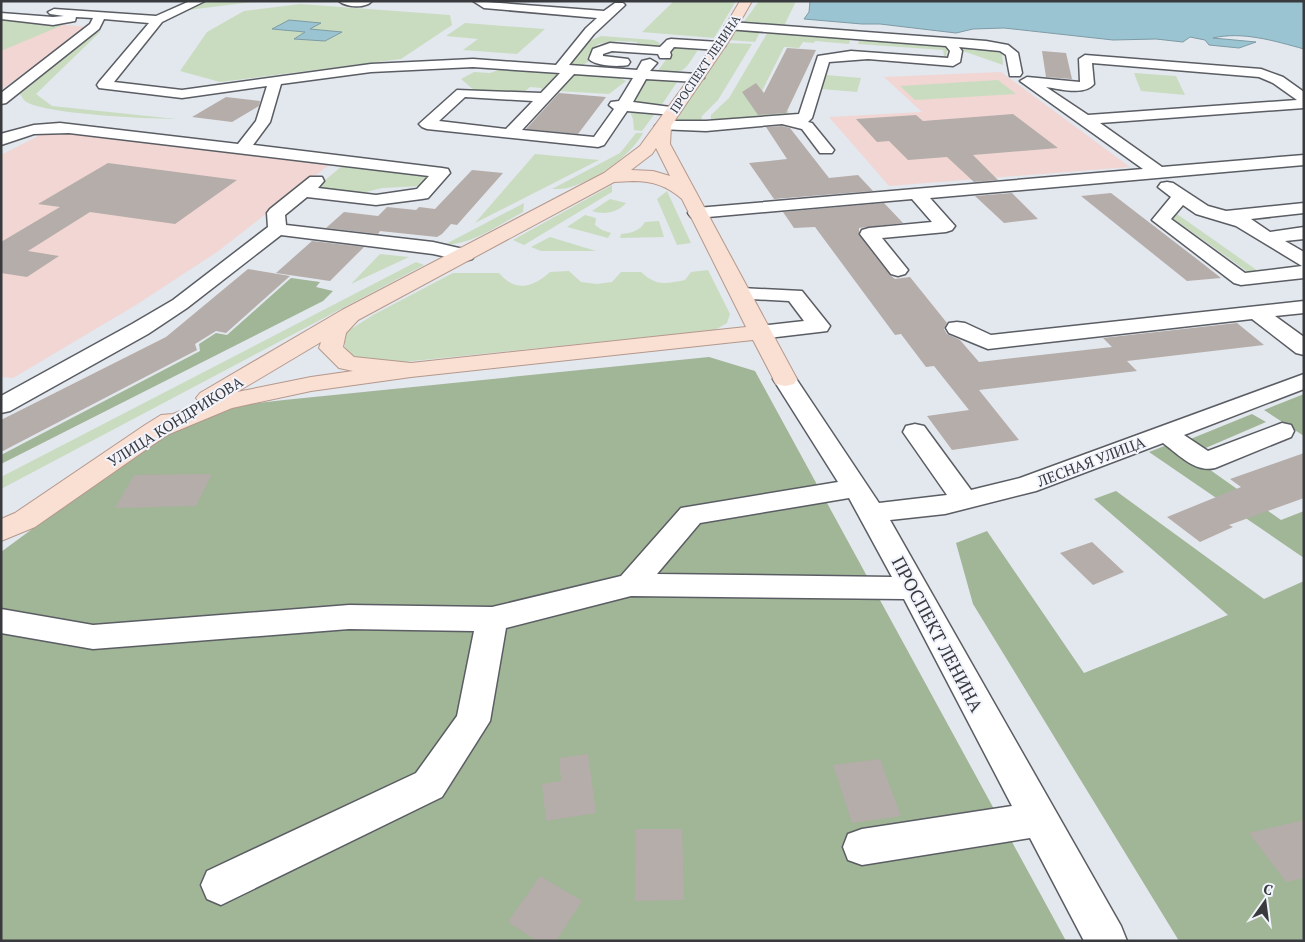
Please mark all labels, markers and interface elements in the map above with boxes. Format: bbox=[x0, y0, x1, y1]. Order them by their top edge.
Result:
street label: ПРОСПЕКТ ЛЕНИНА bbox=[667, 11, 744, 116]
street label: УЛИЦА КОНДРИКОВА bbox=[104, 371, 247, 471]
street label: ЛЕСНАЯ УЛИЦА bbox=[1033, 431, 1148, 491]
street label: ПРОСПЕКТ ЛЕНИНА bbox=[887, 552, 990, 717]
north arrow bbox=[1240, 877, 1290, 927]
text: С bbox=[1262, 879, 1275, 899]

